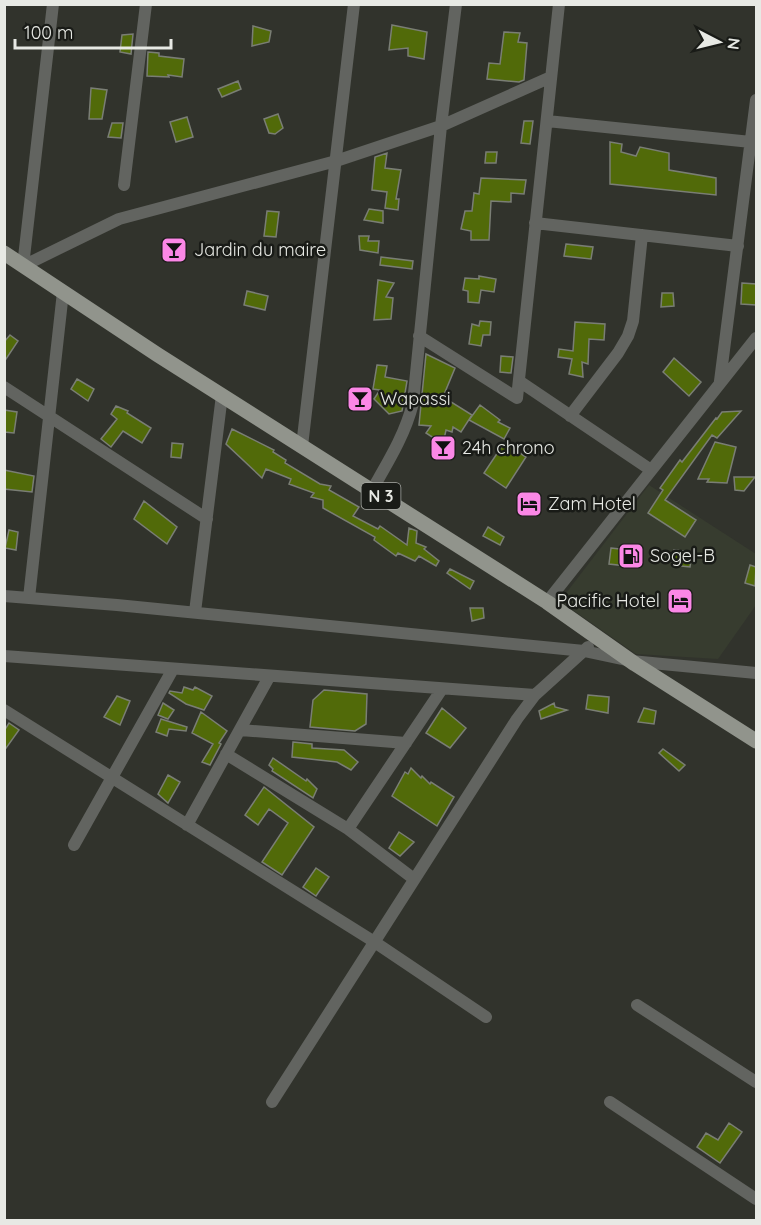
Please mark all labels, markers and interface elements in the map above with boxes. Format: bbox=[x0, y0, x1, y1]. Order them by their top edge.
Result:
scale bar bbox=[15, 12, 171, 50]
north arrow bbox=[689, 12, 749, 72]
text: 100 m bbox=[24, 21, 73, 44]
text: N bbox=[723, 37, 745, 51]
bar icon: Jardin du maire bbox=[159, 235, 189, 265]
place label: Jardin du maire bbox=[194, 238, 326, 261]
bar icon: Wapassi bbox=[345, 384, 375, 414]
place label: Wapassi bbox=[380, 387, 451, 410]
bar icon: 24h chrono bbox=[428, 433, 458, 463]
place label: 24h chrono bbox=[462, 436, 555, 459]
road number: N 3 bbox=[362, 483, 400, 509]
hotel icon: Zam Hotel bbox=[514, 489, 544, 519]
place label: Zam Hotel bbox=[548, 492, 636, 515]
fuel station icon: Sogel-B bbox=[616, 541, 646, 571]
place label: Sogel-B bbox=[650, 544, 715, 567]
hotel icon: Pacific Hotel bbox=[665, 586, 695, 616]
place label: Pacific Hotel bbox=[557, 589, 660, 612]

